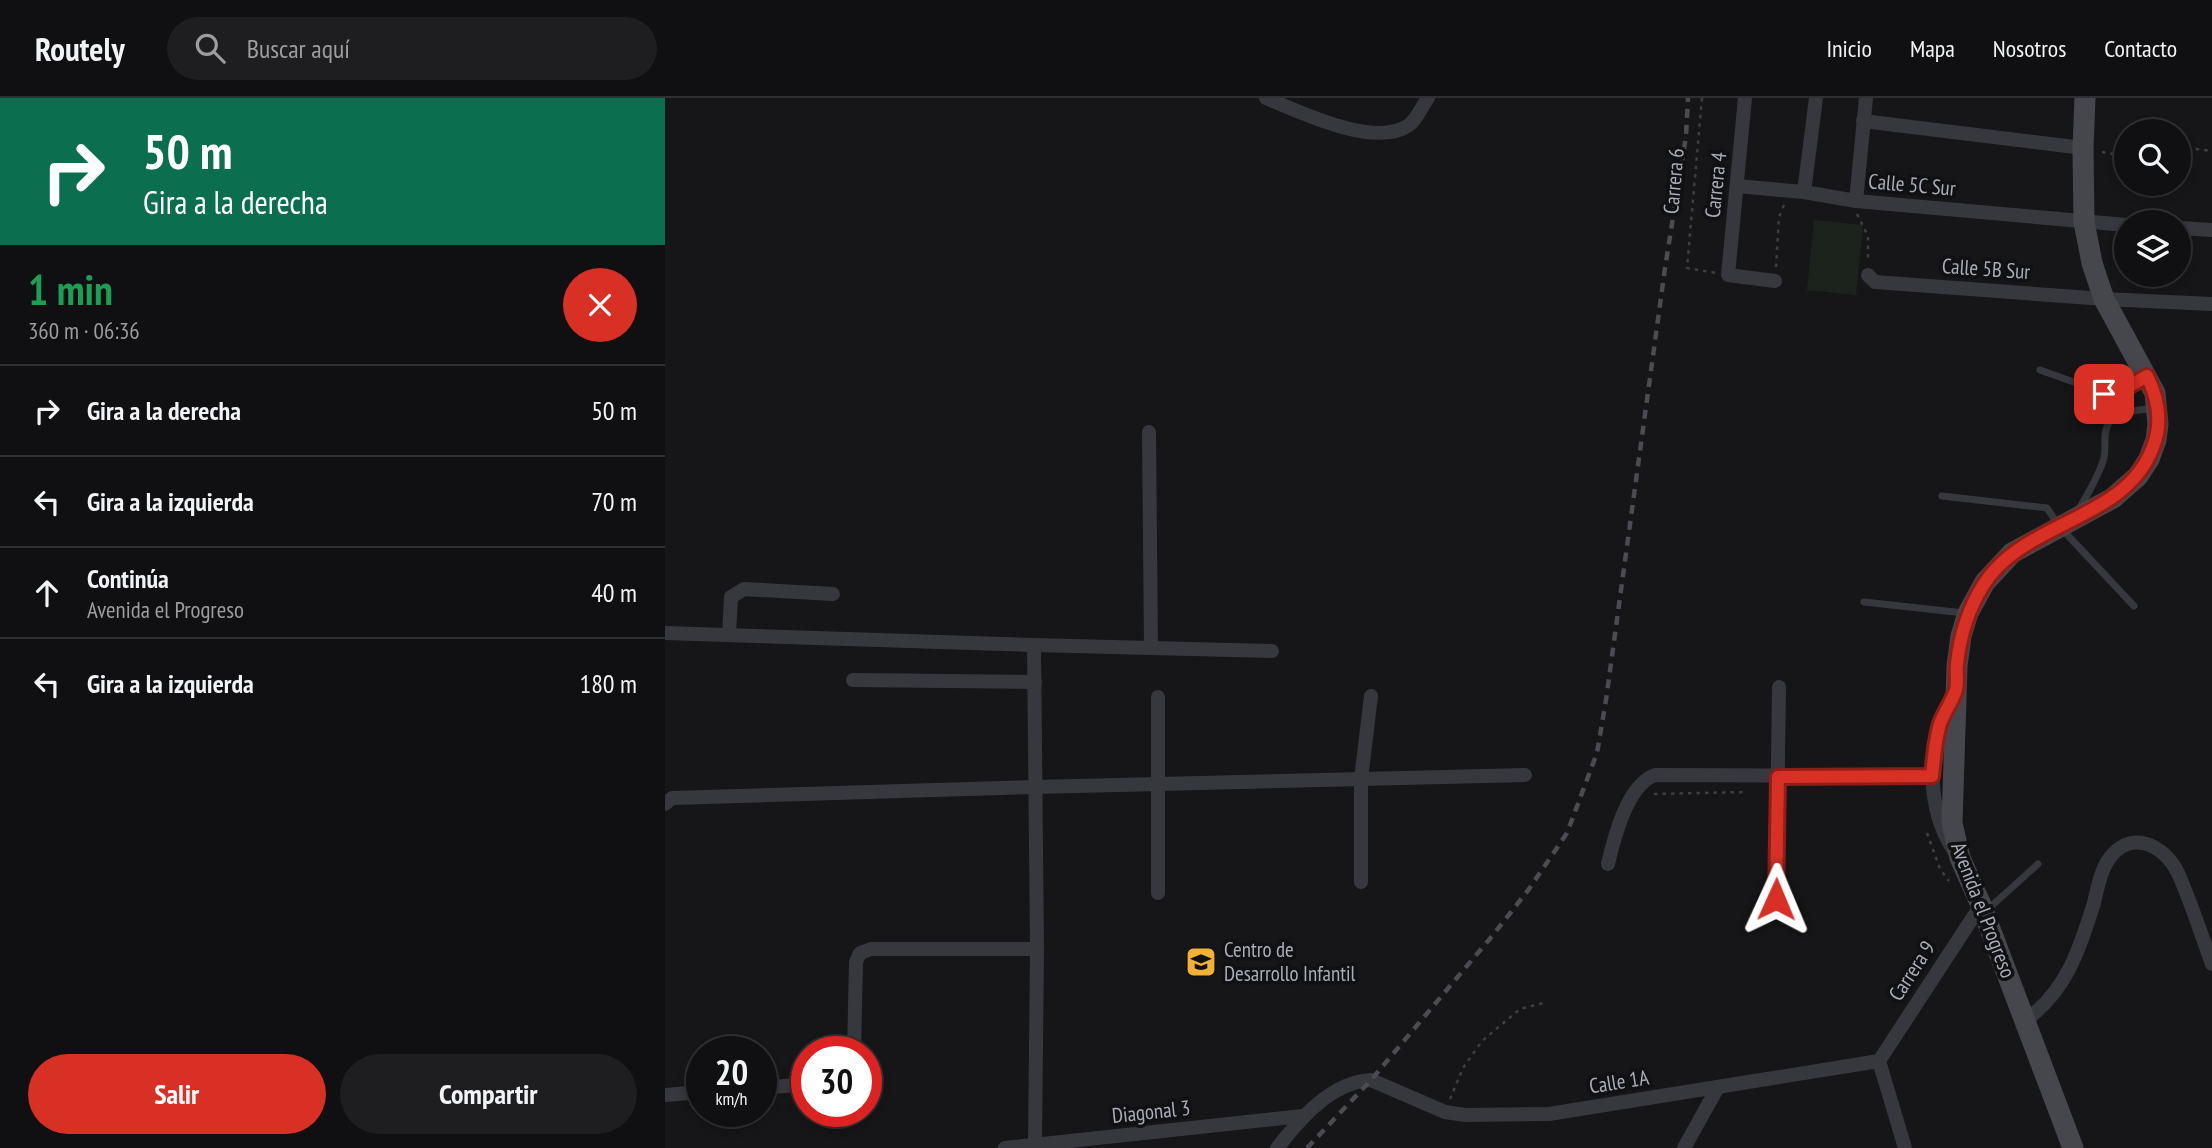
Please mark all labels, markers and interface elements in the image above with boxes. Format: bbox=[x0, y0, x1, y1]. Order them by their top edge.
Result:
search box bbox=[167, 17, 657, 80]
text: Routely bbox=[35, 27, 125, 70]
icon: search bbox=[191, 29, 229, 67]
text: Buscar aquí bbox=[247, 32, 350, 65]
text: Inicio bbox=[1826, 33, 1872, 64]
text: Mapa bbox=[1910, 33, 1955, 64]
text: Nosotros bbox=[1993, 33, 2066, 64]
text: Contacto bbox=[2104, 33, 2177, 64]
text: 50 m bbox=[143, 119, 232, 183]
map controls bbox=[2114, 119, 2191, 287]
button: search bbox=[2114, 119, 2191, 196]
icon: right bbox=[28, 126, 119, 217]
street label: Carrera 6 bbox=[1657, 147, 1690, 215]
street label: Carrera 4 bbox=[1699, 150, 1732, 219]
street label: Calle 5C Sur bbox=[1867, 167, 1957, 202]
text: Gira a la derecha bbox=[143, 181, 328, 223]
button: layers bbox=[2114, 210, 2191, 287]
street label: Calle 5B Sur bbox=[1941, 252, 2031, 285]
text: 1 min bbox=[28, 262, 113, 317]
button: close bbox=[563, 268, 637, 342]
text: 360 m · 06:36 bbox=[28, 316, 140, 345]
pin bbox=[2074, 364, 2134, 424]
icon: arrive bbox=[2085, 375, 2123, 413]
icon: right bbox=[28, 392, 66, 430]
text: Gira a la derecha bbox=[87, 394, 241, 427]
text: 50 m bbox=[591, 394, 637, 427]
icon: left bbox=[28, 483, 66, 521]
text: Gira a la izquierda bbox=[87, 485, 254, 518]
text: 70 m bbox=[591, 485, 637, 518]
text: Continúa bbox=[87, 562, 169, 595]
icon: ahead bbox=[28, 574, 66, 612]
text: 40 m bbox=[591, 576, 637, 609]
text: Avenida el Progreso bbox=[87, 595, 244, 624]
icon: left bbox=[28, 665, 66, 703]
text: Gira a la izquierda bbox=[87, 667, 254, 700]
text: 180 m bbox=[579, 667, 637, 700]
street label: Avenida el Progreso bbox=[1945, 838, 2022, 982]
position arrow bbox=[1739, 862, 1813, 936]
place label: Centro de Desarrollo Infantil bbox=[1224, 936, 1356, 987]
street label: Carrera 9 bbox=[1882, 936, 1941, 1006]
school or university icon: Centro de Desarrollo Infantil bbox=[1184, 945, 1218, 979]
speed limit sign: 30 bbox=[791, 1036, 882, 1127]
text: 20 bbox=[715, 1049, 748, 1095]
button: Salir bbox=[28, 1054, 326, 1134]
button: Compartir bbox=[340, 1054, 637, 1134]
street label: Calle 1A bbox=[1587, 1063, 1651, 1100]
text: km/h bbox=[716, 1087, 747, 1110]
street label: Diagonal 3 bbox=[1110, 1094, 1191, 1129]

